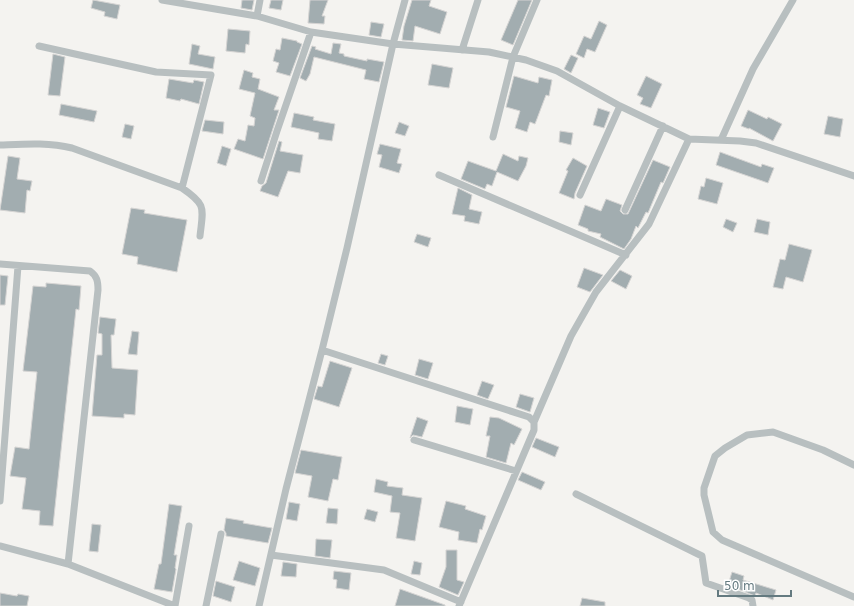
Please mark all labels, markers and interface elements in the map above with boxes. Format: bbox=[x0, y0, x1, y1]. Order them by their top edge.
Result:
scale bar bbox=[718, 572, 791, 598]
text: 50 m bbox=[724, 579, 755, 593]

